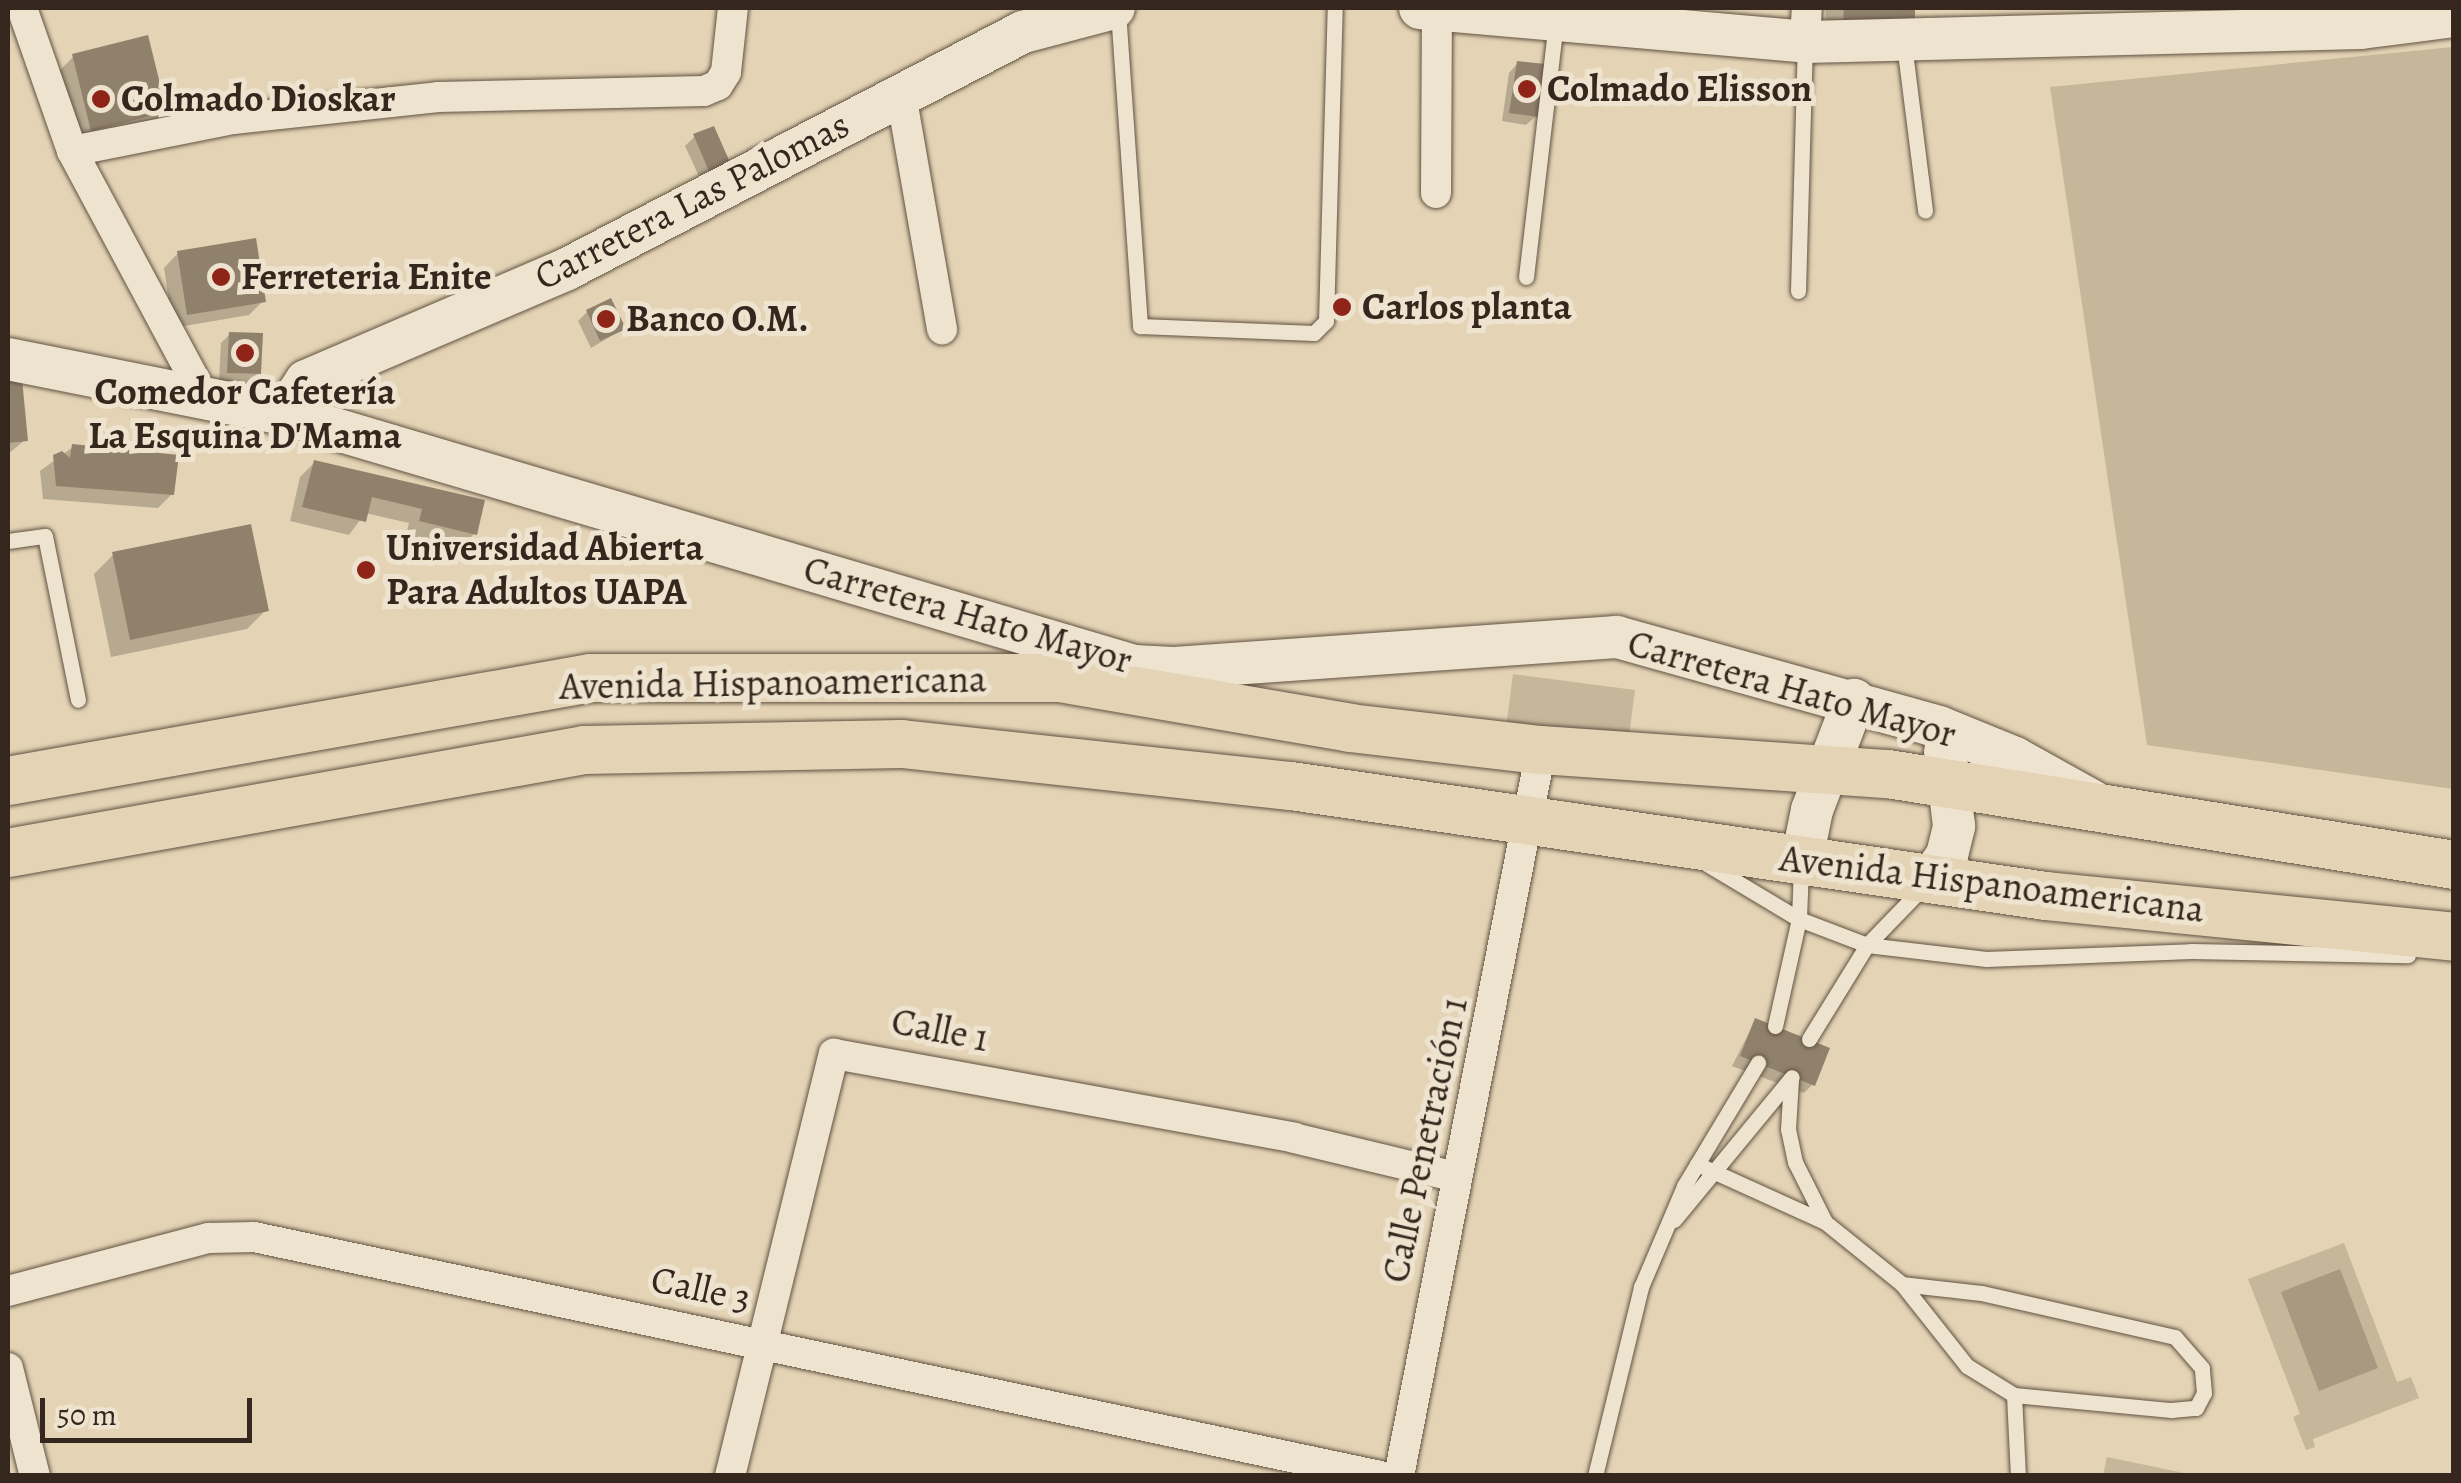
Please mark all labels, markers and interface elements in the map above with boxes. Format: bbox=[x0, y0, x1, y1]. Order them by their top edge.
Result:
place label: Colmado Elisson bbox=[1547, 66, 1812, 112]
place label: Colmado Dioskar bbox=[121, 76, 396, 122]
marker: Colmado Elisson bbox=[1516, 78, 1538, 100]
marker: Colmado Dioskar bbox=[90, 88, 112, 110]
street label: Carretera Las Palomas bbox=[527, 102, 857, 300]
place label: Ferreteria Enite bbox=[241, 254, 492, 300]
marker: Ferreteria Enite bbox=[210, 266, 232, 288]
place label: Carlos planta bbox=[1362, 284, 1572, 330]
place label: Banco O.M. bbox=[626, 296, 809, 342]
marker: Carlos planta bbox=[1331, 296, 1353, 318]
marker: Banco O.M. bbox=[595, 308, 617, 330]
marker: Comedor Cafetería La Esquina D'Mama bbox=[234, 342, 256, 364]
place label: Comedor Cafetería La Esquina D'Mama bbox=[88, 369, 402, 458]
place label: Universidad Abierta Para Adultos UAPA bbox=[386, 525, 704, 614]
street label: Carretera Hato Mayor bbox=[799, 546, 1137, 684]
marker: Universidad Abierta Para Adultos UAPA bbox=[355, 559, 377, 581]
street label: Carretera Hato Mayor bbox=[1623, 620, 1961, 758]
street label: Avenida Hispanoamericana bbox=[559, 656, 987, 710]
street label: Avenida Hispanoamericana bbox=[1777, 835, 2207, 933]
street label: Calle Penetración 1 bbox=[1373, 993, 1477, 1287]
street label: Calle 1 bbox=[888, 998, 992, 1062]
street label: Calle 3 bbox=[647, 1256, 755, 1322]
scale bar bbox=[45, 1378, 258, 1440]
text: 50 m bbox=[57, 1395, 117, 1435]

